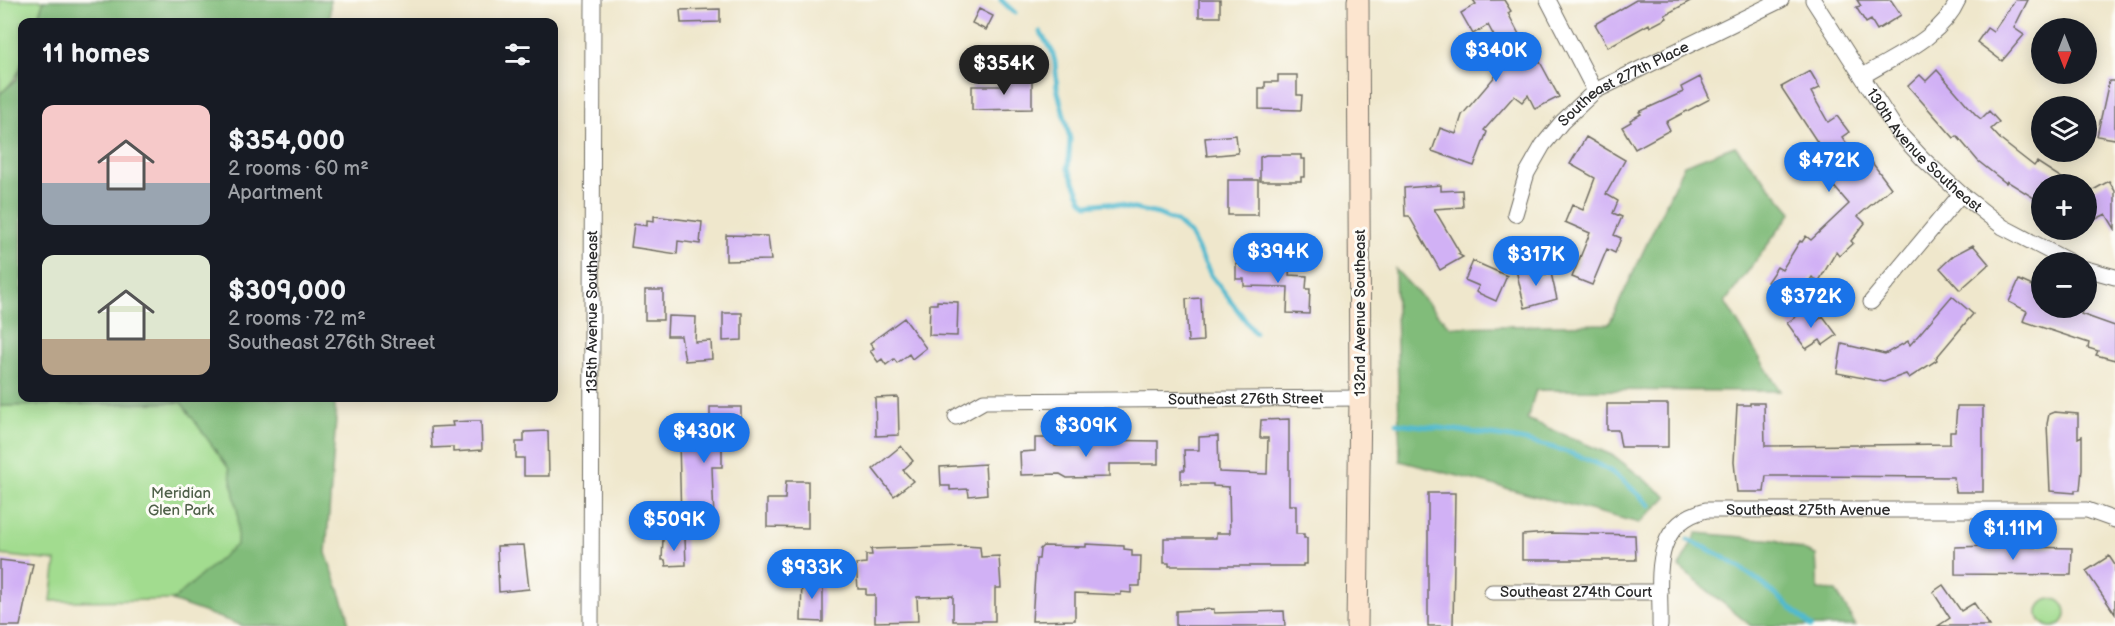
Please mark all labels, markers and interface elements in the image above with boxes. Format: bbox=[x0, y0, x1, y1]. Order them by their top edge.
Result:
north arrow bbox=[2031, 18, 2097, 84]
map controls bbox=[2031, 18, 2097, 318]
pin: $340K bbox=[1454, 32, 1538, 83]
street label: Southeast 277th Place bbox=[1554, 37, 1692, 130]
icon: filters bbox=[501, 38, 534, 71]
text: 11 homes bbox=[42, 39, 150, 70]
text: $340K bbox=[1465, 39, 1527, 63]
pin: $354K bbox=[962, 45, 1046, 96]
text: $354K bbox=[973, 52, 1035, 76]
street label: 130th Avenue Southeast bbox=[1862, 84, 1986, 217]
button: layers bbox=[2031, 96, 2097, 162]
text: $354,000 bbox=[228, 126, 345, 157]
icon: home bbox=[90, 129, 162, 201]
pin: $472K bbox=[1787, 142, 1871, 193]
text: $472K bbox=[1798, 149, 1860, 173]
text: 2 rooms · 60 m² bbox=[228, 157, 369, 181]
button: + bbox=[2031, 174, 2097, 240]
text: Apartment bbox=[228, 181, 323, 205]
street label: 132nd Avenue Southeast bbox=[1351, 229, 1370, 397]
street label: 135th Avenue Southeast bbox=[582, 230, 602, 394]
pin: $394K bbox=[1236, 233, 1320, 284]
pin: $317K bbox=[1494, 236, 1578, 287]
text: $394K bbox=[1247, 240, 1309, 264]
text: $317K bbox=[1507, 243, 1565, 267]
button: − bbox=[2031, 252, 2097, 318]
text: $309,000 bbox=[228, 276, 346, 307]
pin: $372K bbox=[1769, 278, 1853, 329]
icon: home bbox=[90, 279, 162, 351]
text: $372K bbox=[1780, 285, 1842, 309]
text: 2 rooms · 72 m² bbox=[228, 307, 366, 331]
text: Southeast 276th Street bbox=[228, 331, 435, 355]
street label: Southeast 276th Street bbox=[1168, 389, 1324, 409]
pin: $309K bbox=[1044, 407, 1128, 458]
pin: $430K bbox=[662, 413, 746, 464]
text: $309K bbox=[1055, 414, 1117, 438]
text: $430K bbox=[673, 420, 735, 444]
park label: Meridian Glen Park bbox=[148, 484, 215, 520]
pin: $509K bbox=[632, 501, 716, 552]
street label: Southeast 275th Avenue bbox=[1726, 501, 1891, 520]
text: $509K bbox=[643, 508, 705, 532]
pin: $1.11M bbox=[1964, 510, 2062, 561]
text: $1.11M bbox=[1983, 517, 2043, 541]
pin: $933K bbox=[770, 549, 854, 600]
text: $933K bbox=[781, 556, 843, 580]
street label: Southeast 274th Court bbox=[1500, 583, 1652, 602]

